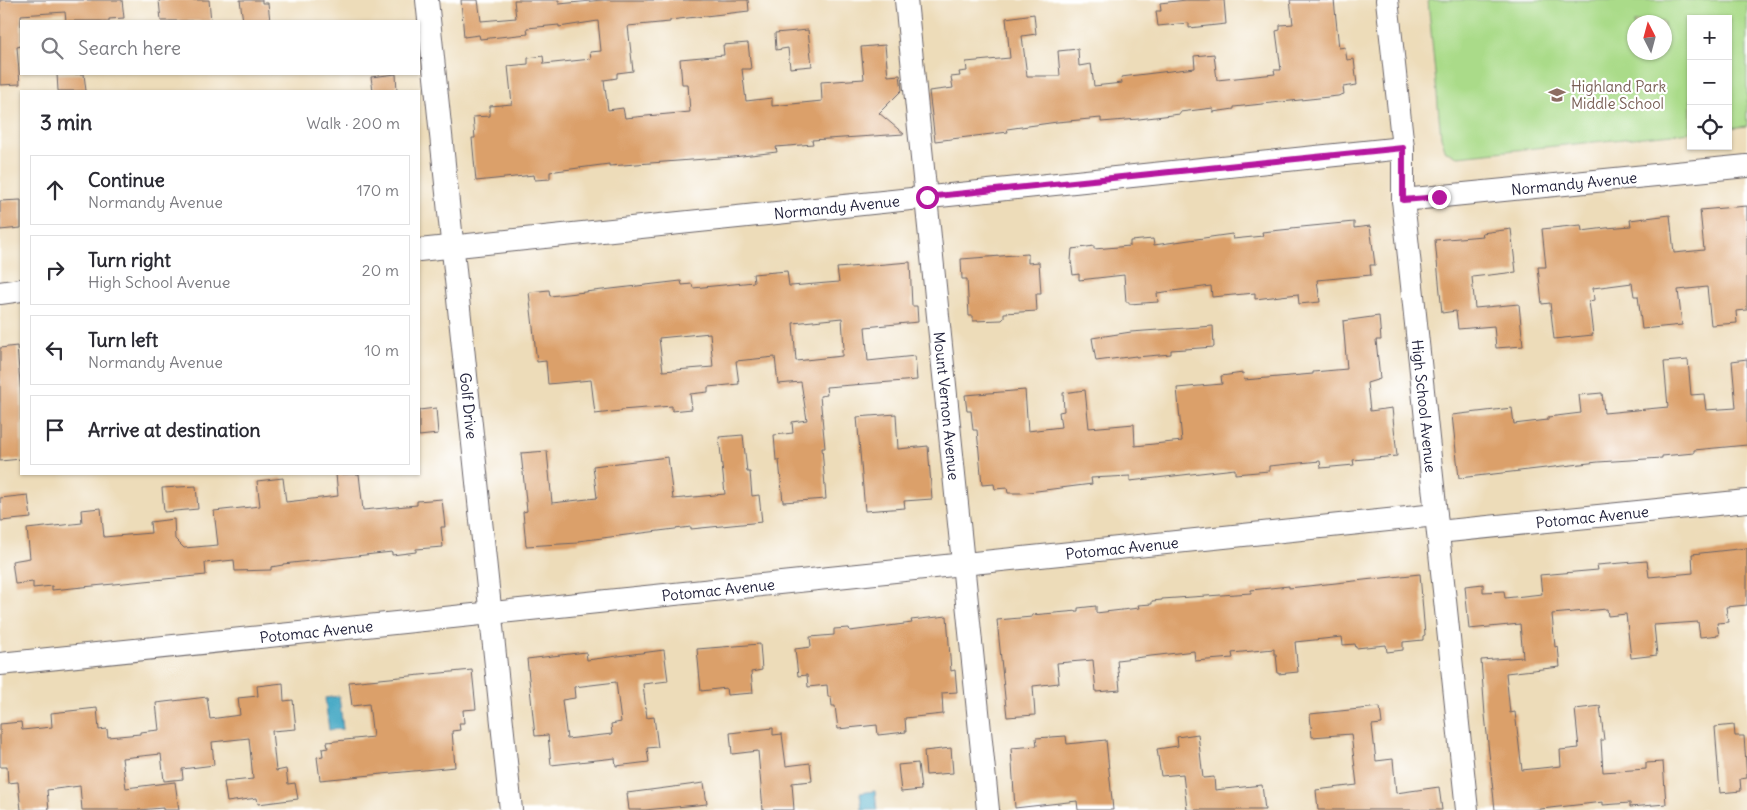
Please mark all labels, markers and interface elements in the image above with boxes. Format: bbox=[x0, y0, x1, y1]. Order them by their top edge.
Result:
north arrow bbox=[1627, 15, 1672, 60]
map controls bbox=[1687, 15, 1732, 150]
button: + bbox=[1687, 15, 1732, 60]
search box bbox=[20, 20, 420, 75]
icon: search bbox=[38, 34, 66, 62]
text: Search here bbox=[78, 36, 181, 60]
button: − bbox=[1687, 60, 1732, 105]
place label: Highland Park Middle School bbox=[1571, 77, 1666, 113]
school or university icon: Highland Park Middle School bbox=[1547, 85, 1567, 105]
button: locate bbox=[1687, 105, 1732, 150]
text: 3 min bbox=[40, 109, 92, 136]
text: Walk · 200 m bbox=[306, 113, 400, 133]
street label: Normandy Avenue bbox=[1510, 167, 1638, 199]
text: Continue bbox=[88, 168, 165, 192]
icon: ahead bbox=[41, 176, 69, 204]
text: 170 m bbox=[356, 180, 399, 200]
route start bbox=[916, 186, 939, 209]
route end bbox=[1428, 186, 1451, 209]
street label: Normandy Avenue bbox=[773, 191, 901, 223]
text: Normandy Avenue bbox=[88, 192, 223, 212]
text: Turn right bbox=[88, 248, 171, 272]
icon: right bbox=[41, 256, 69, 284]
text: 20 m bbox=[362, 260, 399, 280]
text: High School Avenue bbox=[88, 272, 230, 292]
text: Turn left bbox=[88, 328, 158, 352]
street label: Mount Vernon Avenue bbox=[930, 331, 964, 481]
icon: left bbox=[41, 336, 69, 364]
street label: High School Avenue bbox=[1408, 339, 1441, 473]
text: 10 m bbox=[364, 340, 399, 360]
text: Normandy Avenue bbox=[88, 352, 223, 372]
street label: Golf Drive bbox=[456, 372, 482, 440]
icon: arrive bbox=[41, 416, 69, 444]
text: Arrive at destination bbox=[88, 418, 261, 442]
street label: Potomac Avenue bbox=[1535, 501, 1650, 532]
street label: Potomac Avenue bbox=[1064, 532, 1180, 563]
street label: Potomac Avenue bbox=[661, 574, 776, 605]
street label: Potomac Avenue bbox=[259, 616, 374, 646]

